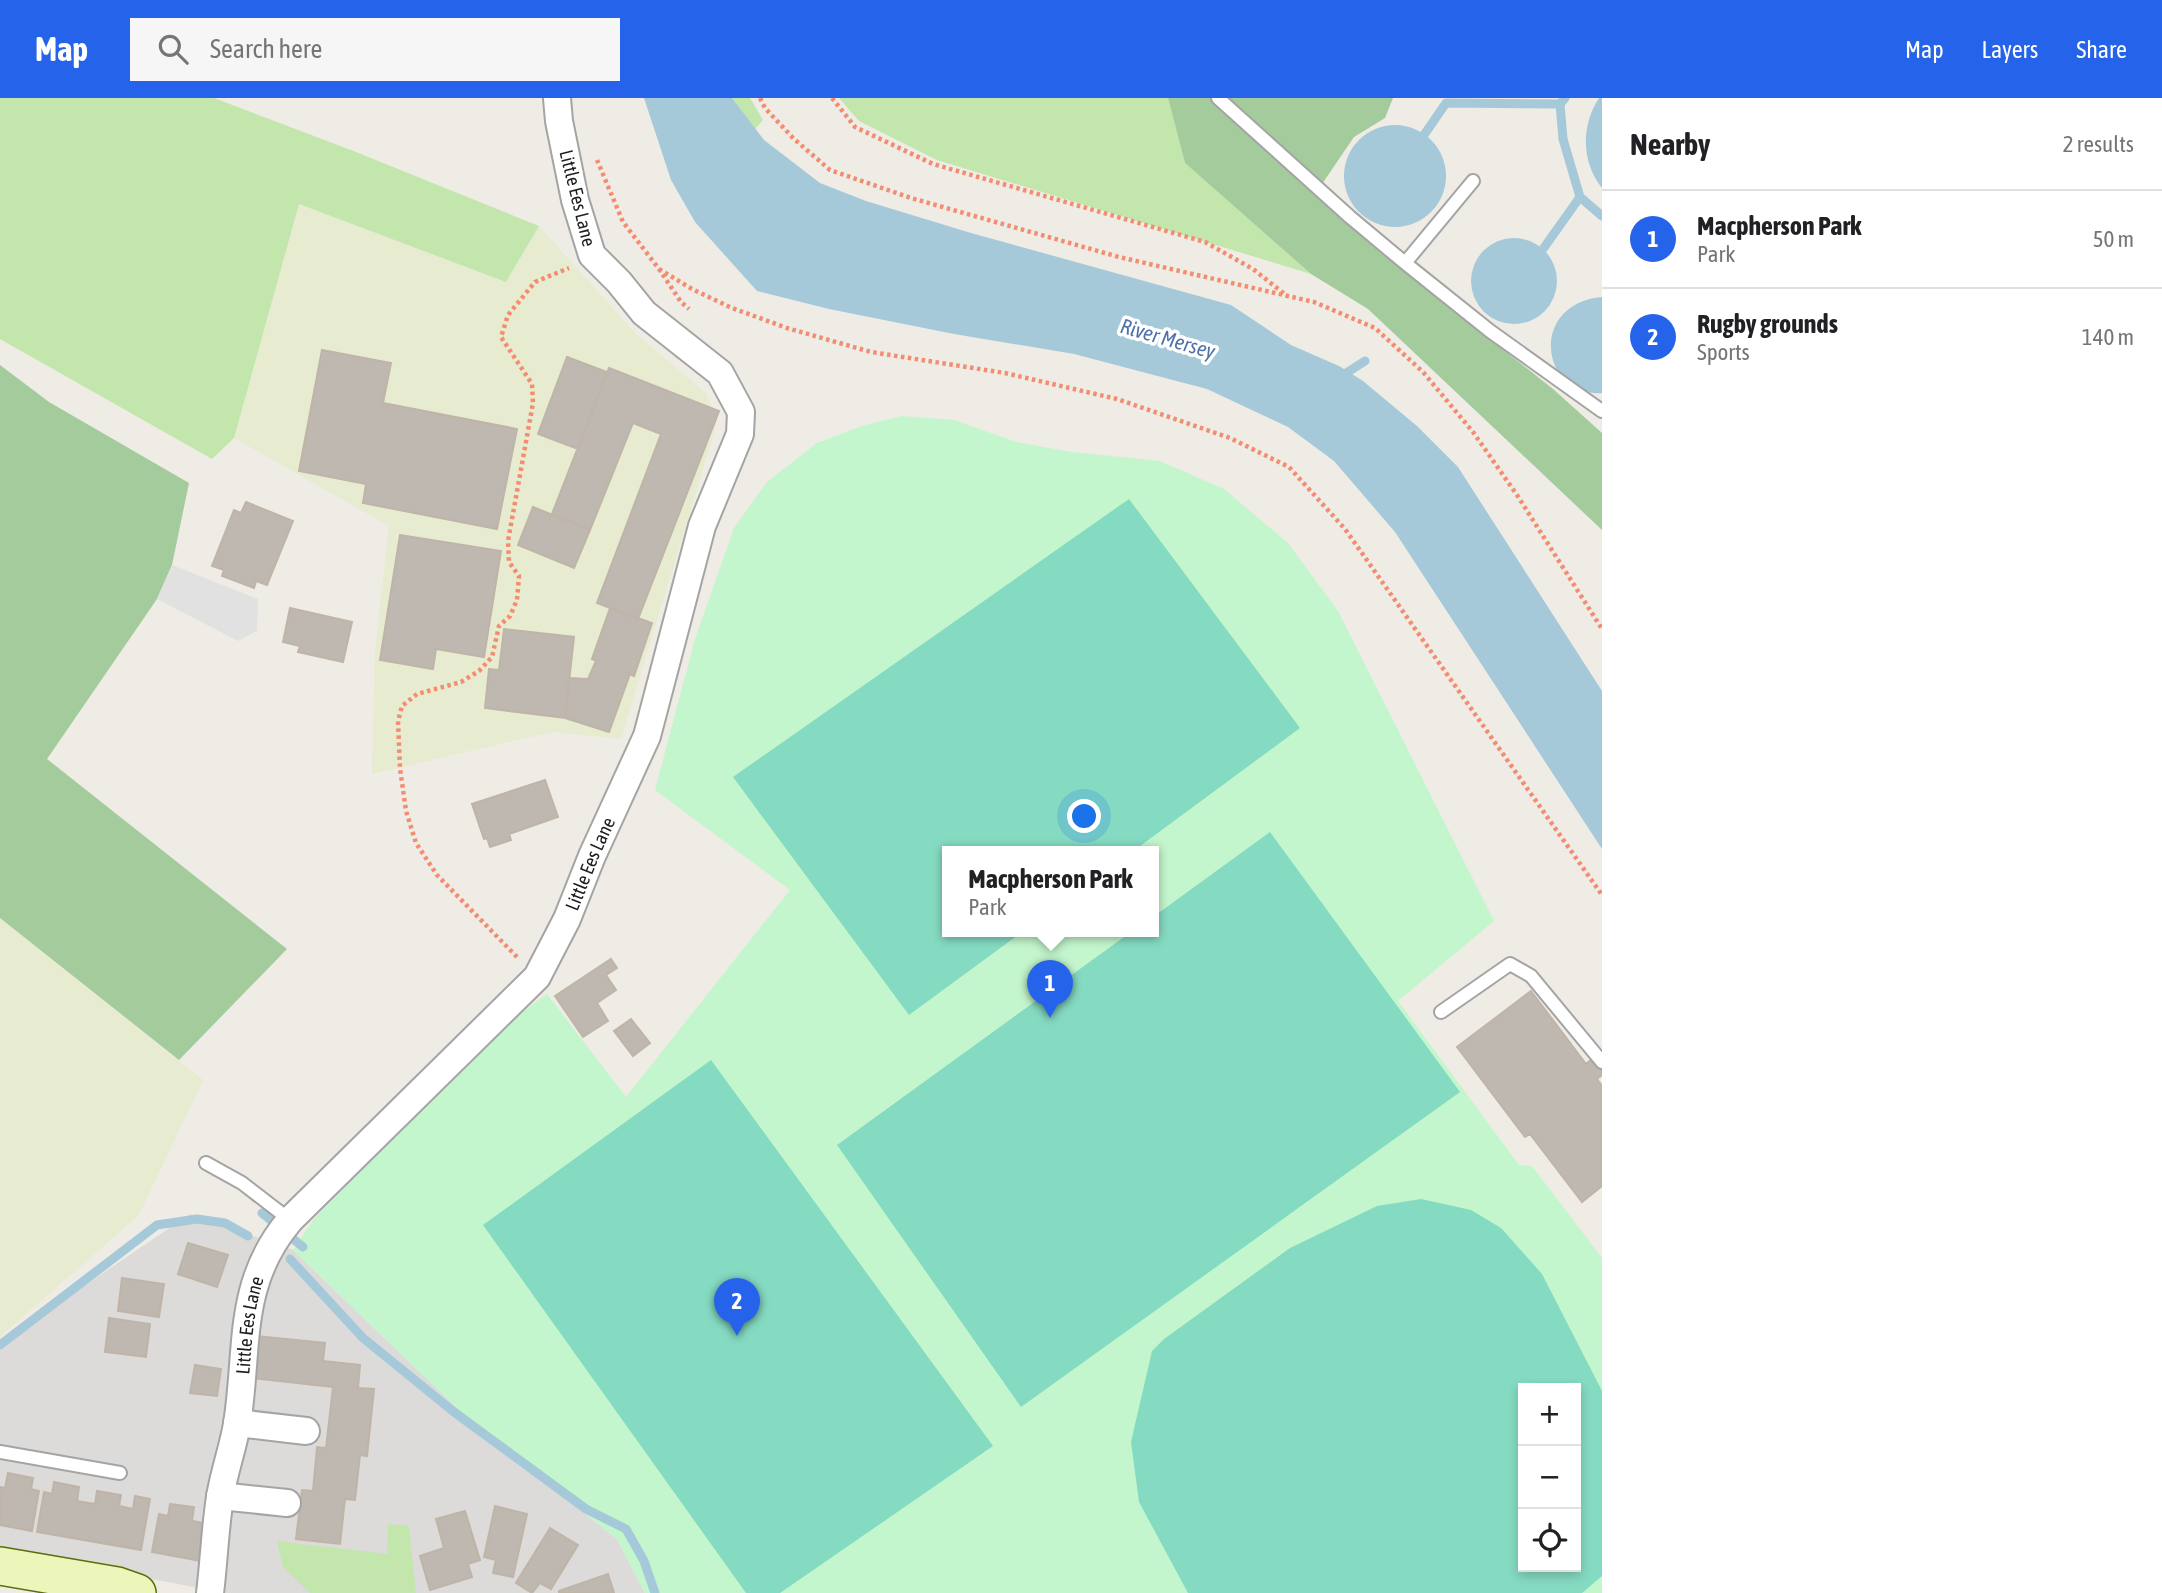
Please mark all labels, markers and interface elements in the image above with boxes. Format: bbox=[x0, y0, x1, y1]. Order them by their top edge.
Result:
search box bbox=[130, 18, 620, 81]
text: Map bbox=[35, 30, 88, 68]
icon: search bbox=[154, 30, 192, 68]
text: Search here bbox=[210, 34, 322, 64]
text: Map bbox=[1905, 36, 1944, 63]
text: Layers bbox=[1982, 36, 2038, 63]
text: Share bbox=[2076, 36, 2127, 63]
text: Nearby bbox=[1630, 127, 1710, 161]
text: 2 results bbox=[2063, 131, 2134, 157]
street label: Little Ees Lane bbox=[555, 147, 601, 249]
text: Macpherson Park bbox=[1697, 211, 1862, 241]
text: 1 bbox=[1648, 226, 1658, 252]
text: 50 m bbox=[2093, 226, 2134, 252]
text: Park bbox=[1697, 241, 1735, 267]
text: Rugby grounds bbox=[1697, 309, 1838, 339]
water label: River Mersey bbox=[1118, 313, 1219, 363]
text: 2 bbox=[1648, 324, 1658, 350]
text: 140 m bbox=[2082, 324, 2134, 350]
text: Sports bbox=[1697, 339, 1750, 365]
your location bbox=[1067, 799, 1101, 833]
street label: Little Ees Lane bbox=[561, 814, 619, 913]
popup bbox=[942, 846, 1159, 937]
text: Macpherson Park bbox=[968, 864, 1133, 894]
text: Park bbox=[968, 894, 1007, 920]
pin: 1 bbox=[1027, 960, 1073, 1018]
street label: Little Ees Lane bbox=[231, 1273, 268, 1375]
pin: 2 bbox=[714, 1278, 760, 1336]
map controls bbox=[1518, 1383, 1581, 1572]
button: + bbox=[1518, 1383, 1581, 1446]
button: − bbox=[1518, 1446, 1581, 1509]
button: locate bbox=[1518, 1509, 1581, 1572]

